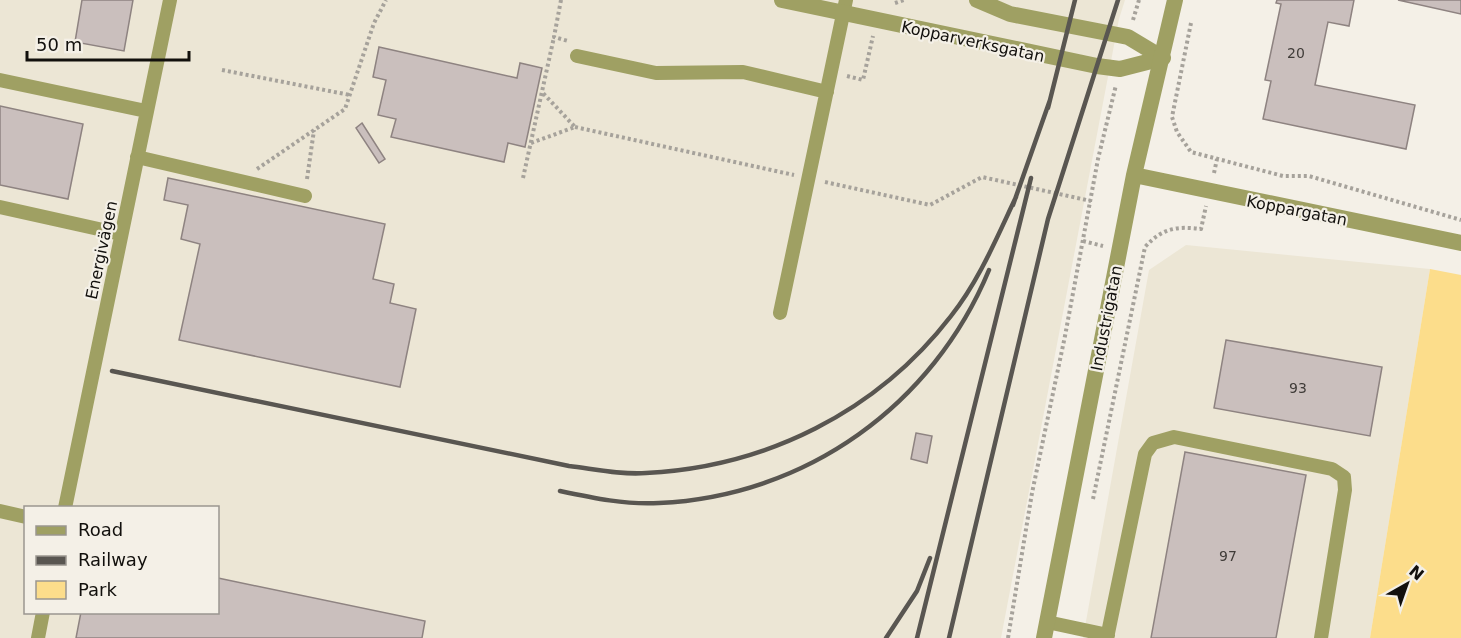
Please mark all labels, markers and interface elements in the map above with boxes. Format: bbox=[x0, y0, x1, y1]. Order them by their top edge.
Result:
street label: Kopparverksgatan bbox=[900, 17, 1046, 66]
scale bar bbox=[27, 24, 189, 62]
text: 50 m bbox=[36, 34, 82, 55]
house number: 20 bbox=[1287, 45, 1305, 61]
street label: Koppargatan bbox=[1245, 191, 1349, 230]
street label: Energivägen bbox=[82, 199, 121, 301]
street label: Industrigatan bbox=[1087, 264, 1126, 372]
house number: 93 bbox=[1289, 380, 1307, 396]
legend bbox=[24, 506, 219, 614]
text: Road bbox=[78, 519, 123, 540]
house number: 97 bbox=[1219, 548, 1237, 564]
text: Railway bbox=[78, 549, 148, 570]
north arrow bbox=[1377, 554, 1437, 614]
text: N bbox=[1405, 561, 1428, 584]
text: Park bbox=[78, 579, 117, 600]

